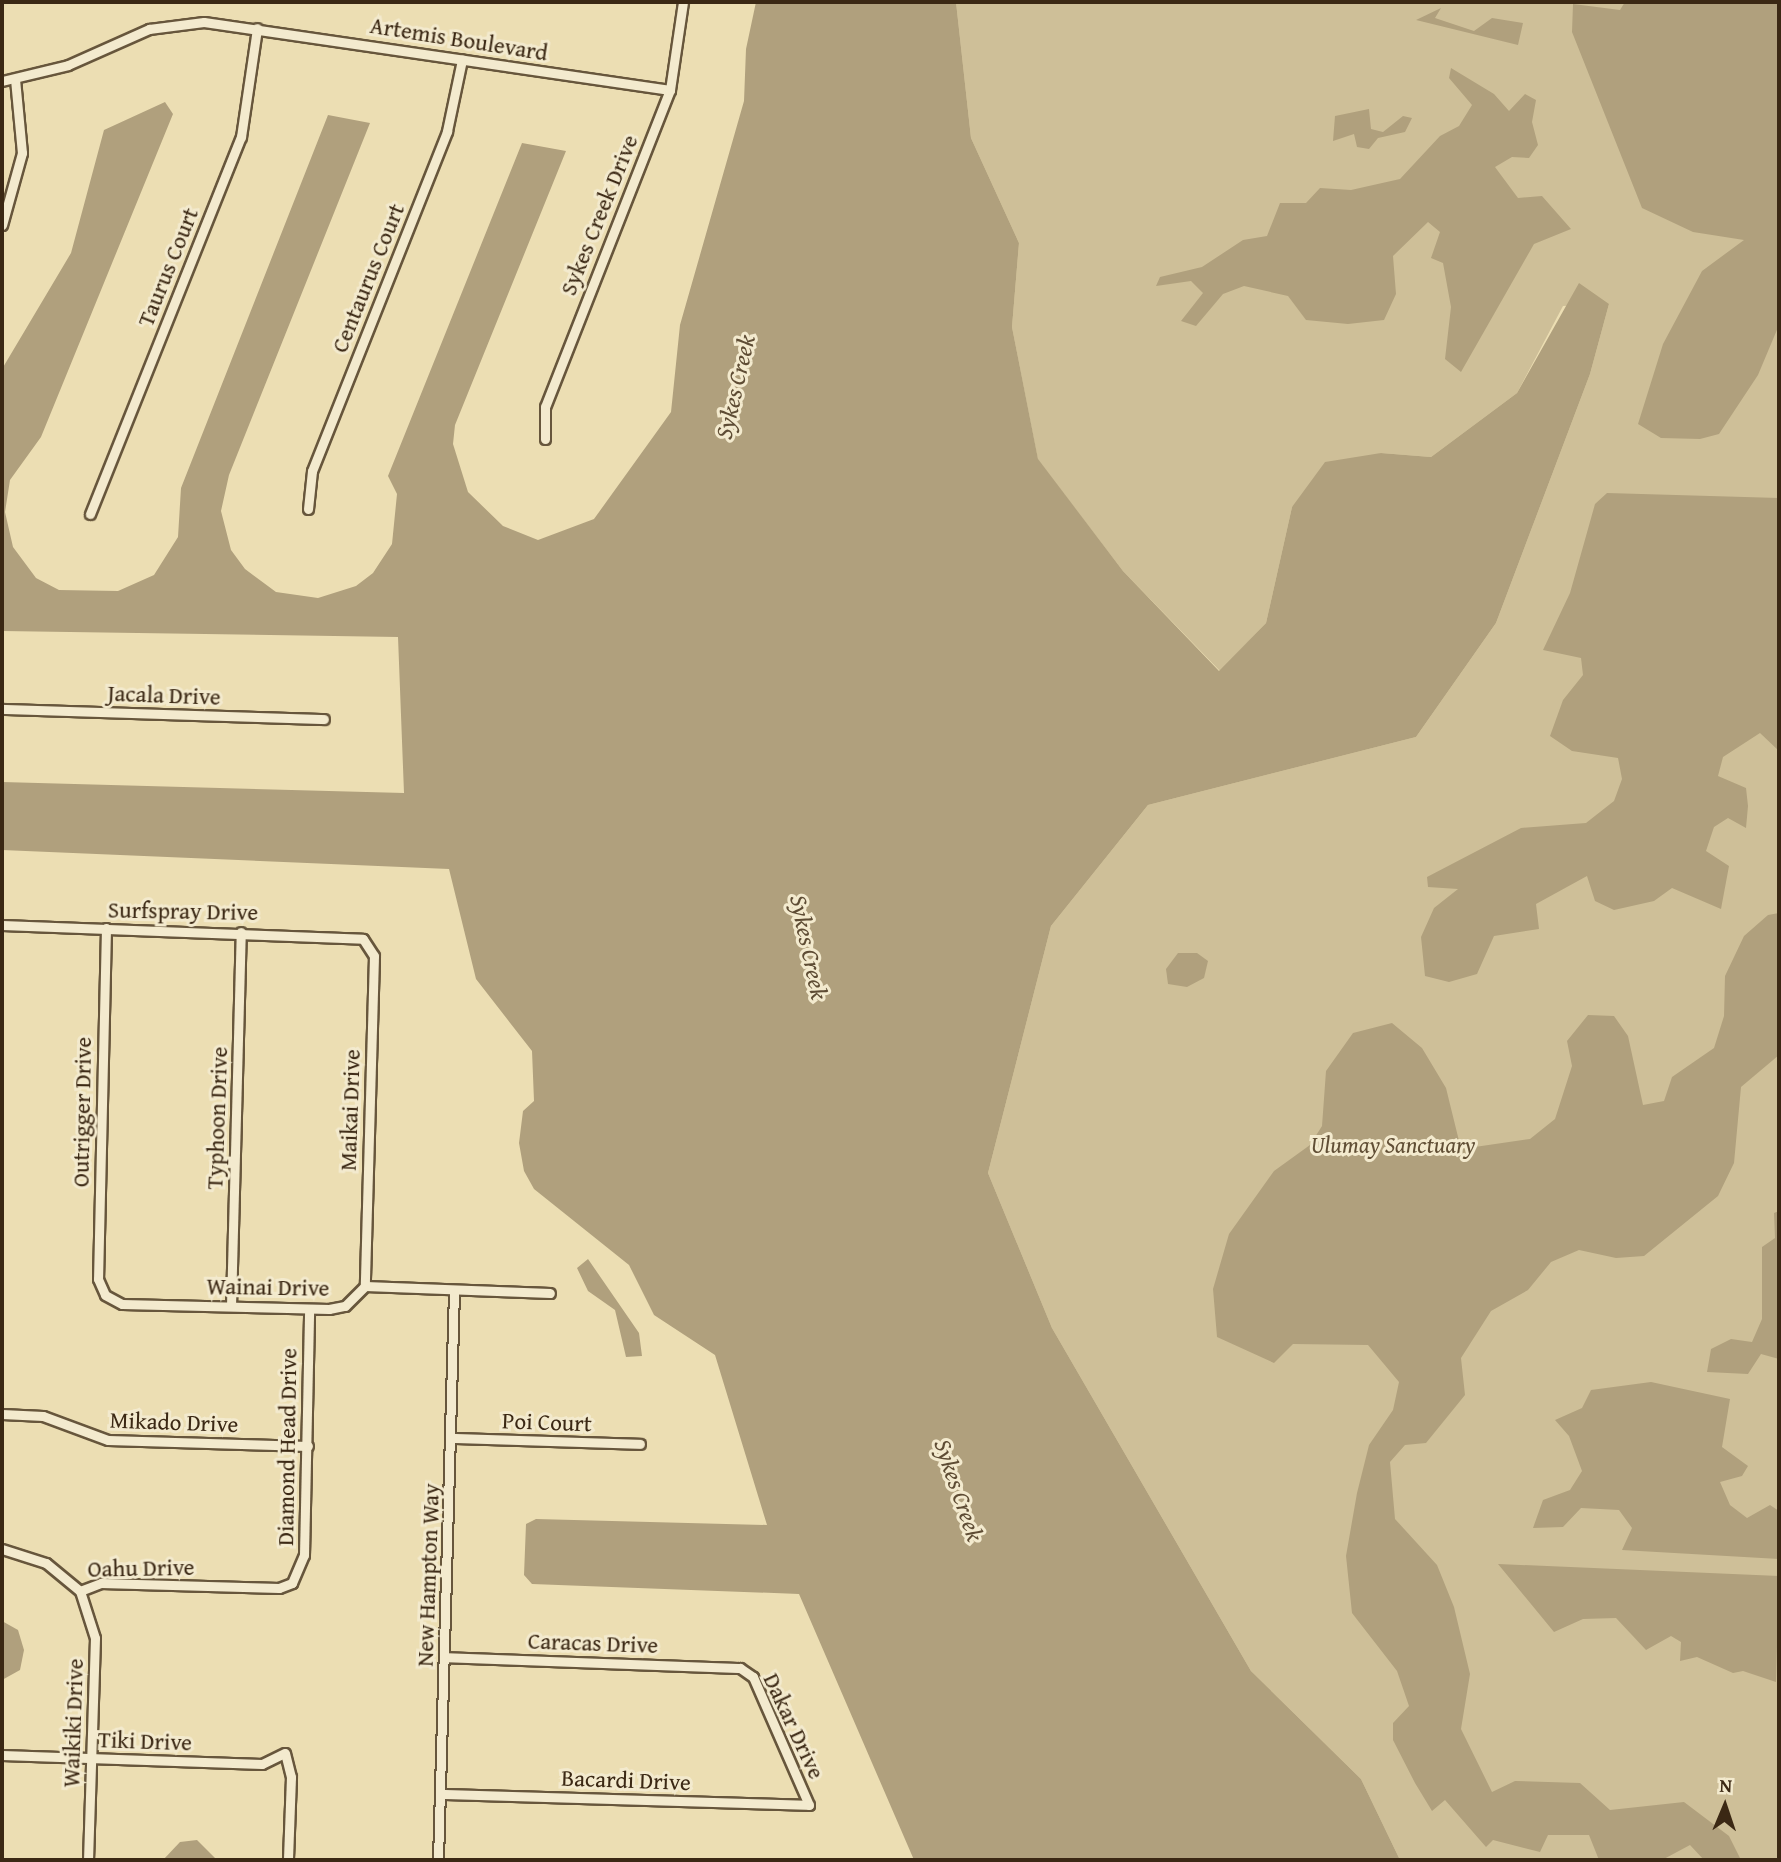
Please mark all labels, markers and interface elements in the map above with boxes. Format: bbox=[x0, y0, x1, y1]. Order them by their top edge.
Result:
street label: Artemis Boulevard bbox=[368, 11, 550, 67]
street label: Sykes Creek Drive bbox=[554, 131, 644, 299]
street label: Centaurus Court bbox=[326, 200, 410, 356]
street label: Taurus Court bbox=[132, 204, 204, 330]
water label: Sykes Creek bbox=[709, 332, 761, 442]
street label: Jacala Drive bbox=[107, 679, 221, 711]
water label: Sykes Creek bbox=[784, 892, 834, 1002]
street label: Surfspray Drive bbox=[108, 896, 258, 926]
street label: Outrigger Drive bbox=[67, 1037, 97, 1187]
street label: Typhoon Drive bbox=[201, 1046, 233, 1190]
street label: Maikai Drive bbox=[334, 1049, 366, 1171]
park label: Ulumay Sanctuary bbox=[1311, 1131, 1475, 1159]
street label: Wainai Drive bbox=[206, 1272, 330, 1302]
street label: Diamond Head Drive bbox=[271, 1348, 303, 1546]
street label: Mikado Drive bbox=[109, 1406, 239, 1438]
street label: Poi Court bbox=[502, 1407, 592, 1437]
water label: Sykes Creek bbox=[928, 1435, 990, 1545]
street label: New Hampton Way bbox=[411, 1483, 445, 1667]
street label: Oahu Drive bbox=[87, 1553, 195, 1583]
street label: Caracas Drive bbox=[527, 1627, 659, 1659]
street label: Waikiki Drive bbox=[57, 1658, 89, 1788]
street label: Dakar Drive bbox=[758, 1669, 830, 1783]
street label: Tiki Drive bbox=[97, 1726, 193, 1756]
street label: Bacardi Drive bbox=[561, 1764, 691, 1796]
north arrow bbox=[1690, 1771, 1760, 1841]
text: N bbox=[1719, 1771, 1733, 1799]

